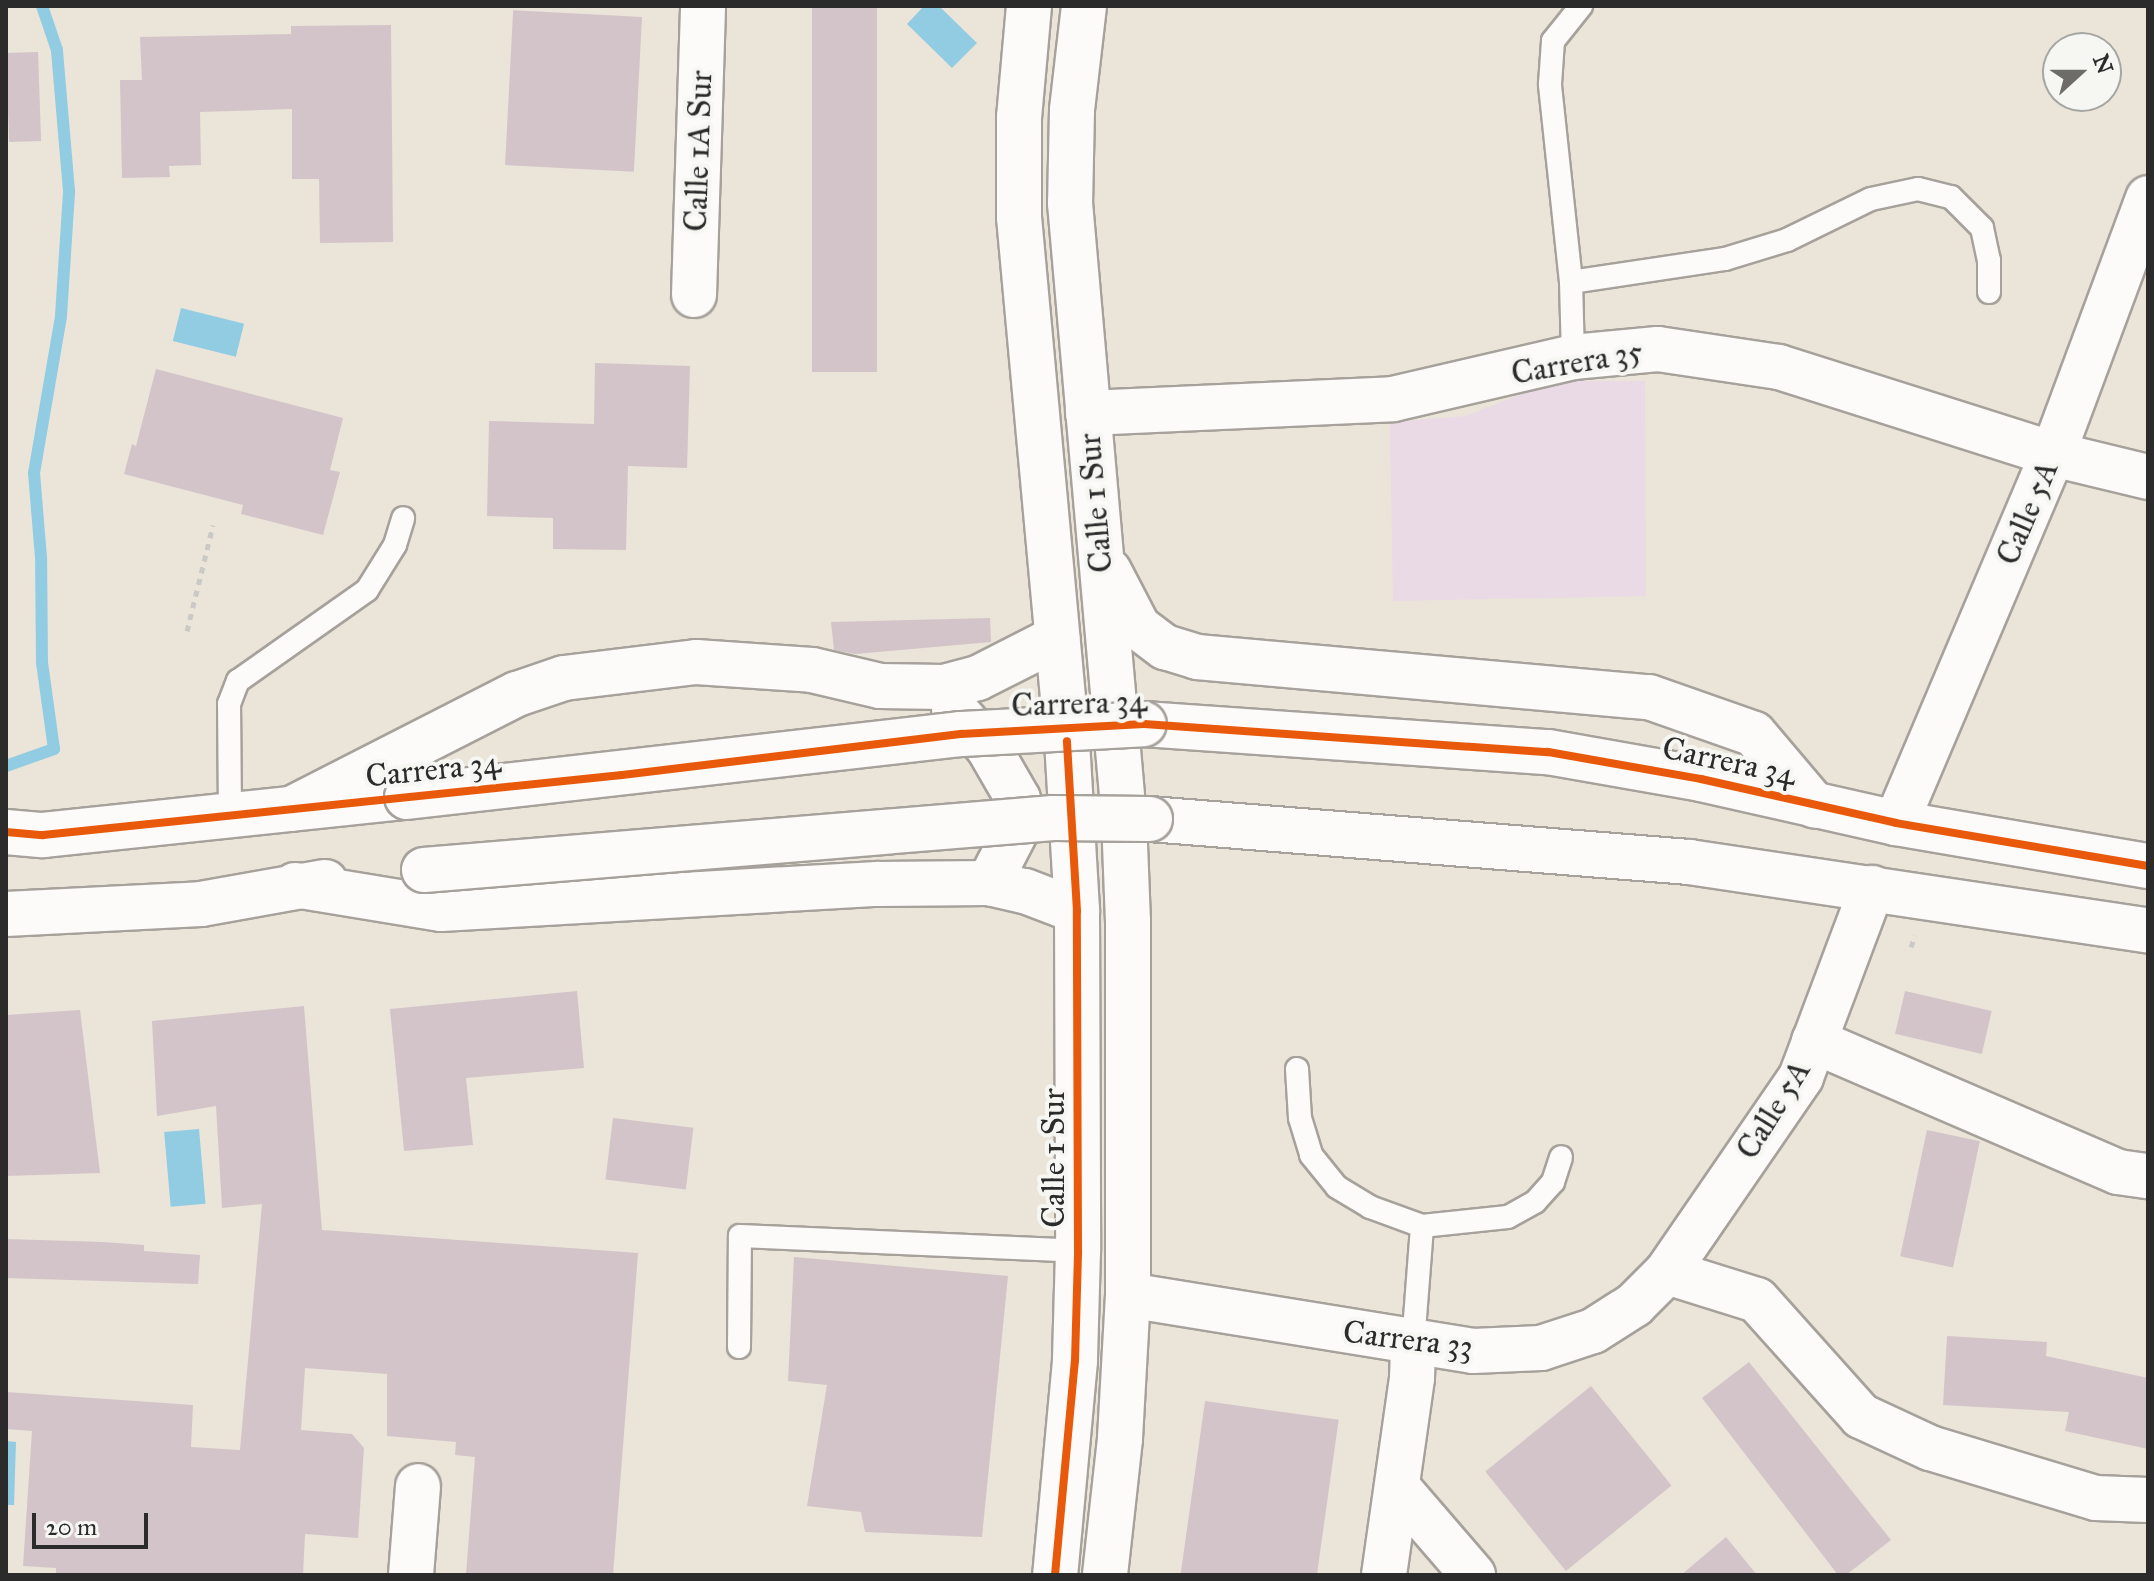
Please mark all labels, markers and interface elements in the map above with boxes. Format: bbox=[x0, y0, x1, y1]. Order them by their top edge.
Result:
north arrow bbox=[2042, 32, 2122, 112]
text: N bbox=[2087, 50, 2119, 77]
street label: Calle 1A Sur bbox=[677, 70, 721, 232]
street label: Carrera 35 bbox=[1508, 333, 1646, 393]
street label: Calle 1 Sur bbox=[1071, 432, 1121, 574]
street label: Calle 5A bbox=[1989, 455, 2067, 571]
street label: Carrera 34 bbox=[1011, 682, 1147, 726]
street label: Carrera 34 bbox=[1659, 729, 1799, 795]
street label: Carrera 34 bbox=[364, 744, 502, 796]
street label: Calle 5A bbox=[1729, 1054, 1819, 1166]
street label: Calle 1 Sur bbox=[1035, 1088, 1073, 1228]
street label: Carrera 33 bbox=[1341, 1313, 1475, 1367]
scale bar bbox=[36, 1497, 152, 1547]
text: 20 m bbox=[46, 1512, 97, 1542]

